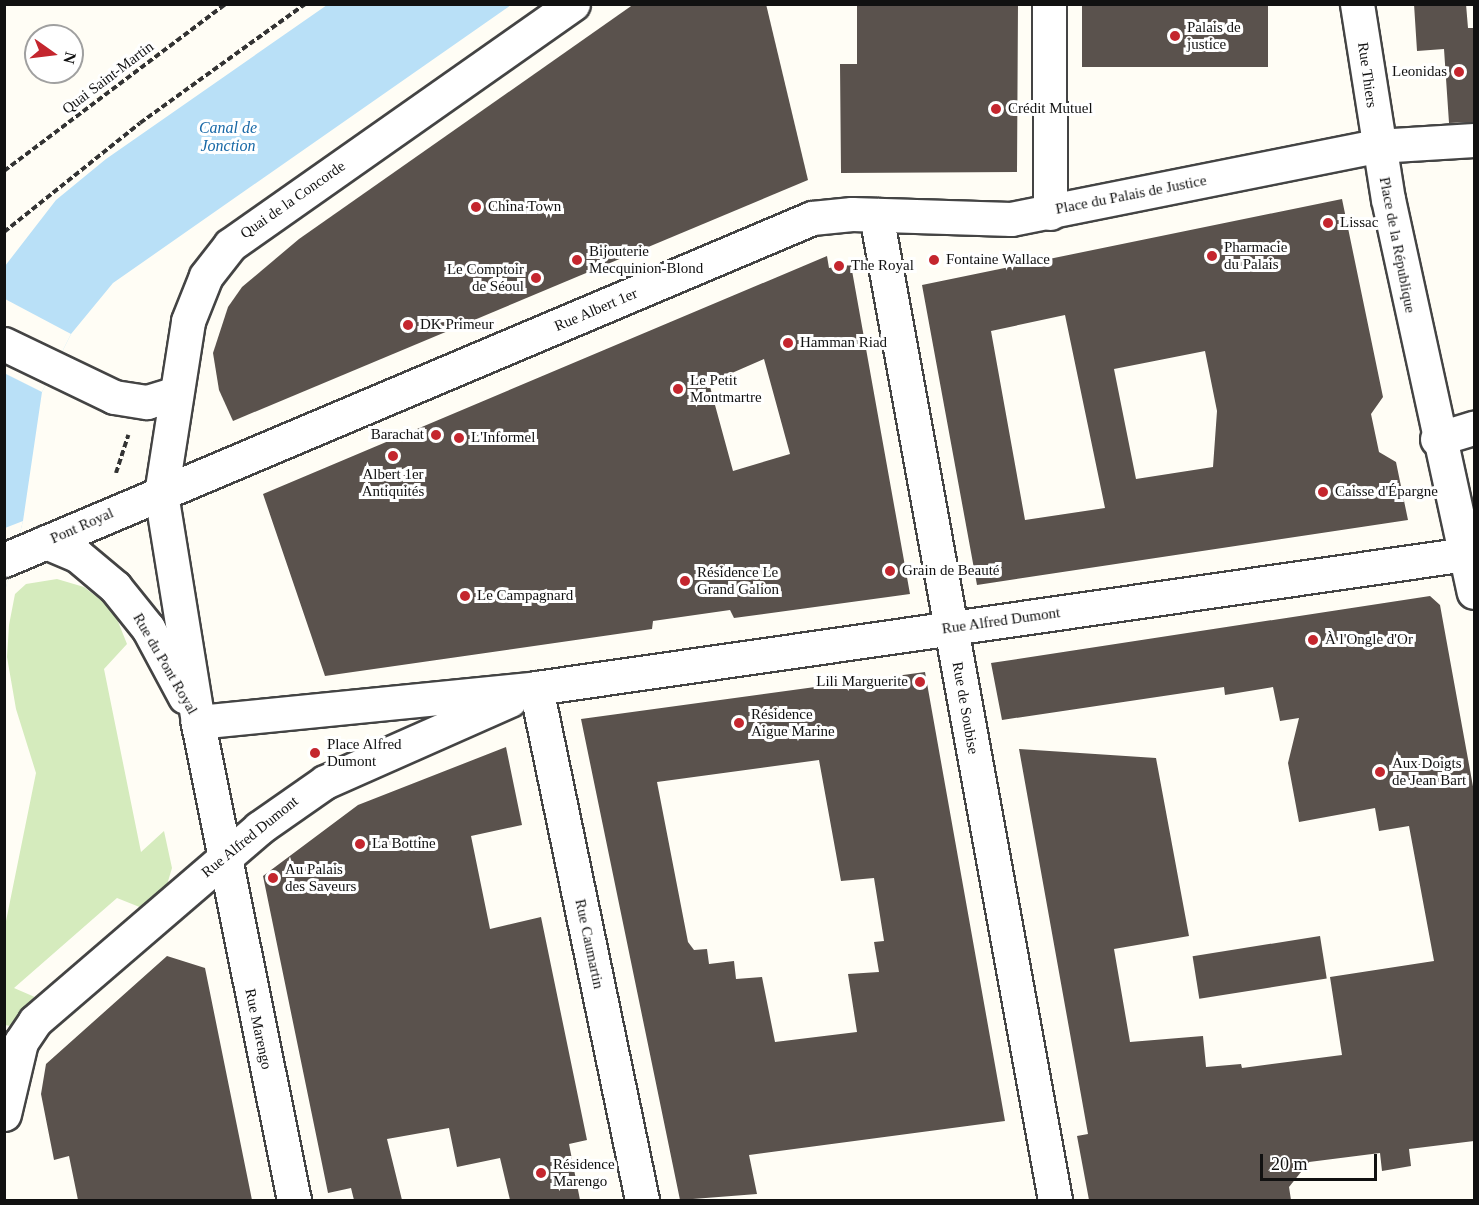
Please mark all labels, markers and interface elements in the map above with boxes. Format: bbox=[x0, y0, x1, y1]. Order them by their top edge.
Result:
place label: Palais de justice bbox=[1187, 18, 1241, 53]
north arrow bbox=[24, 24, 84, 84]
marker: Palais de justice bbox=[1168, 29, 1182, 43]
street label: Quai Saint-Martin bbox=[59, 38, 157, 118]
street label: Rue Thiers bbox=[1353, 41, 1381, 109]
text: N bbox=[60, 50, 80, 66]
place label: Leonidas bbox=[1392, 63, 1447, 81]
marker: Leonidas bbox=[1452, 65, 1466, 79]
place label: Crédit Mutuel bbox=[1008, 100, 1093, 118]
marker: Crédit Mutuel bbox=[989, 102, 1003, 116]
water label: Canal de Jonction bbox=[199, 118, 257, 156]
street label: Quai de la Concorde bbox=[237, 157, 349, 243]
street label: Place du Palais de Justice bbox=[1054, 172, 1208, 218]
street label: Place de la République bbox=[1375, 176, 1419, 314]
place label: China Town bbox=[488, 198, 562, 216]
marker: China Town bbox=[469, 200, 483, 214]
place label: Lissac bbox=[1340, 214, 1378, 232]
marker: Lissac bbox=[1321, 216, 1335, 230]
place label: Pharmacie du Palais bbox=[1224, 238, 1287, 273]
place label: Bijouterie Mecquinion-Blond bbox=[589, 242, 703, 277]
marker: Pharmacie du Palais bbox=[1205, 249, 1219, 263]
place label: Fontaine Wallace bbox=[946, 251, 1050, 269]
marker: Bijouterie Mecquinion-Blond bbox=[570, 253, 584, 267]
marker: Fontaine Wallace bbox=[927, 253, 941, 267]
place label: The Royal bbox=[851, 257, 914, 275]
marker: The Royal bbox=[832, 259, 846, 273]
place label: Le Comptoir de Séoul bbox=[447, 260, 524, 295]
marker: Le Comptoir de Séoul bbox=[529, 271, 543, 285]
street label: Rue Albert 1er bbox=[551, 284, 641, 336]
place label: DK Primeur bbox=[420, 316, 494, 334]
marker: DK Primeur bbox=[401, 318, 415, 332]
place label: Hamman Riad bbox=[800, 334, 887, 352]
marker: Hamman Riad bbox=[781, 336, 795, 350]
place label: Le Petit Montmartre bbox=[690, 371, 762, 406]
marker: Le Petit Montmartre bbox=[671, 382, 685, 396]
place label: Barachat bbox=[371, 426, 424, 444]
marker: Barachat bbox=[429, 428, 443, 442]
place label: L'Informel bbox=[471, 429, 535, 447]
marker: L'Informel bbox=[452, 431, 466, 445]
marker: Albert 1er Antiquités bbox=[386, 449, 400, 463]
place label: Albert 1er Antiquités bbox=[362, 465, 424, 500]
place label: Caisse d'Épargne bbox=[1335, 483, 1438, 501]
marker: Caisse d'Épargne bbox=[1316, 485, 1330, 499]
street label: Pont Royal bbox=[48, 504, 116, 548]
place label: Grain de Beauté bbox=[902, 562, 999, 580]
place label: Résidence Le Grand Galion bbox=[697, 563, 779, 598]
marker: Grain de Beauté bbox=[883, 564, 897, 578]
marker: Résidence Le Grand Galion bbox=[678, 574, 692, 588]
place label: Le Campagnard bbox=[477, 587, 573, 605]
marker: Le Campagnard bbox=[458, 589, 472, 603]
street label: Rue Alfred Dumont bbox=[940, 604, 1062, 638]
street label: Rue du Pont Royal bbox=[129, 610, 201, 718]
place label: À l'Ongle d'Or bbox=[1325, 631, 1413, 649]
marker: À l'Ongle d'Or bbox=[1306, 633, 1320, 647]
street label: Rue de Soubise bbox=[948, 660, 982, 756]
place label: Lili Marguerite bbox=[816, 673, 908, 691]
marker: Lili Marguerite bbox=[913, 675, 927, 689]
place label: Résidence Aigue Marine bbox=[751, 705, 835, 740]
marker: Résidence Aigue Marine bbox=[732, 716, 746, 730]
place label: Place Alfred Dumont bbox=[327, 735, 402, 770]
marker: Place Alfred Dumont bbox=[308, 746, 322, 760]
place label: Aux Doigts de Jean Bart bbox=[1392, 754, 1466, 789]
marker: Aux Doigts de Jean Bart bbox=[1373, 765, 1387, 779]
street label: Rue Alfred Dumont bbox=[198, 792, 302, 882]
place label: La Bottine bbox=[372, 835, 436, 853]
marker: La Bottine bbox=[353, 837, 367, 851]
place label: Au Palais des Saveurs bbox=[285, 860, 356, 895]
marker: Au Palais des Saveurs bbox=[266, 871, 280, 885]
street label: Rue Caumartin bbox=[571, 898, 607, 990]
street label: Rue Marengo bbox=[241, 987, 275, 1071]
scale bar bbox=[1263, 1142, 1380, 1180]
text: 20 m bbox=[1271, 1154, 1308, 1174]
place label: Résidence Marengo bbox=[553, 1155, 615, 1190]
marker: Résidence Marengo bbox=[534, 1166, 548, 1180]

